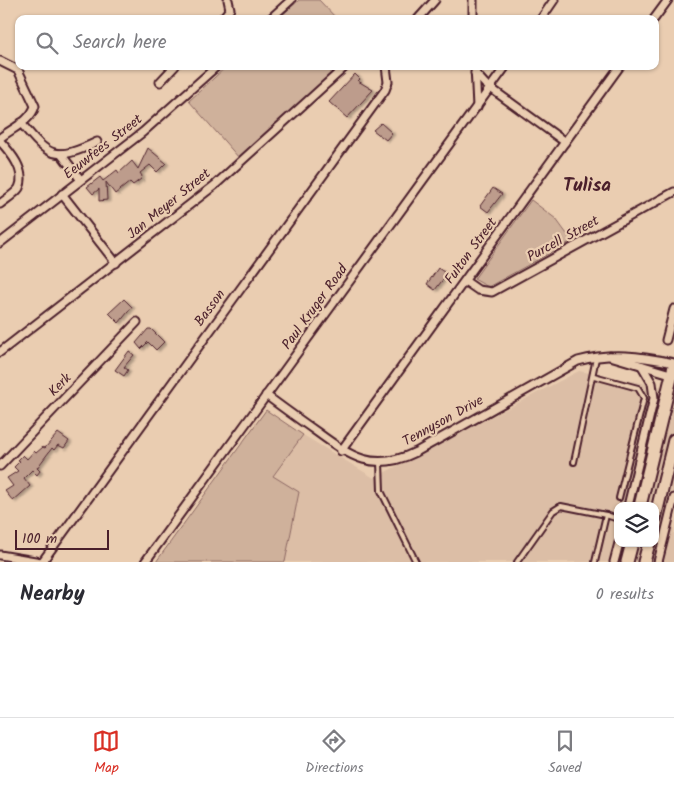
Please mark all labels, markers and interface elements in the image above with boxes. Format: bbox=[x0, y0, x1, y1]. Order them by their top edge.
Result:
search box bbox=[15, 15, 659, 70]
text: Search here bbox=[73, 28, 167, 58]
icon: search bbox=[33, 29, 61, 57]
street label: Eeuwfees Street bbox=[59, 109, 148, 185]
street label: Jan Meyer Street bbox=[122, 163, 216, 245]
district label: Tulisa bbox=[563, 171, 611, 201]
street label: Purcell Street bbox=[523, 210, 604, 268]
street label: Fulton Street bbox=[439, 213, 503, 289]
street label: Paul Kruger Road bbox=[276, 259, 354, 354]
street label: Basson bbox=[189, 285, 231, 331]
street label: Kerk bbox=[43, 368, 77, 402]
street label: Tennyson Drive bbox=[398, 389, 488, 452]
map controls bbox=[614, 502, 659, 547]
button: layers bbox=[614, 502, 659, 547]
scale bar bbox=[15, 527, 109, 550]
text: 100 m bbox=[22, 528, 57, 550]
text: Nearby bbox=[20, 578, 85, 611]
text: 0 results bbox=[596, 582, 654, 607]
tab: Map bbox=[92, 727, 120, 779]
tab: Directions bbox=[305, 727, 363, 779]
tab: Saved bbox=[548, 727, 582, 779]

